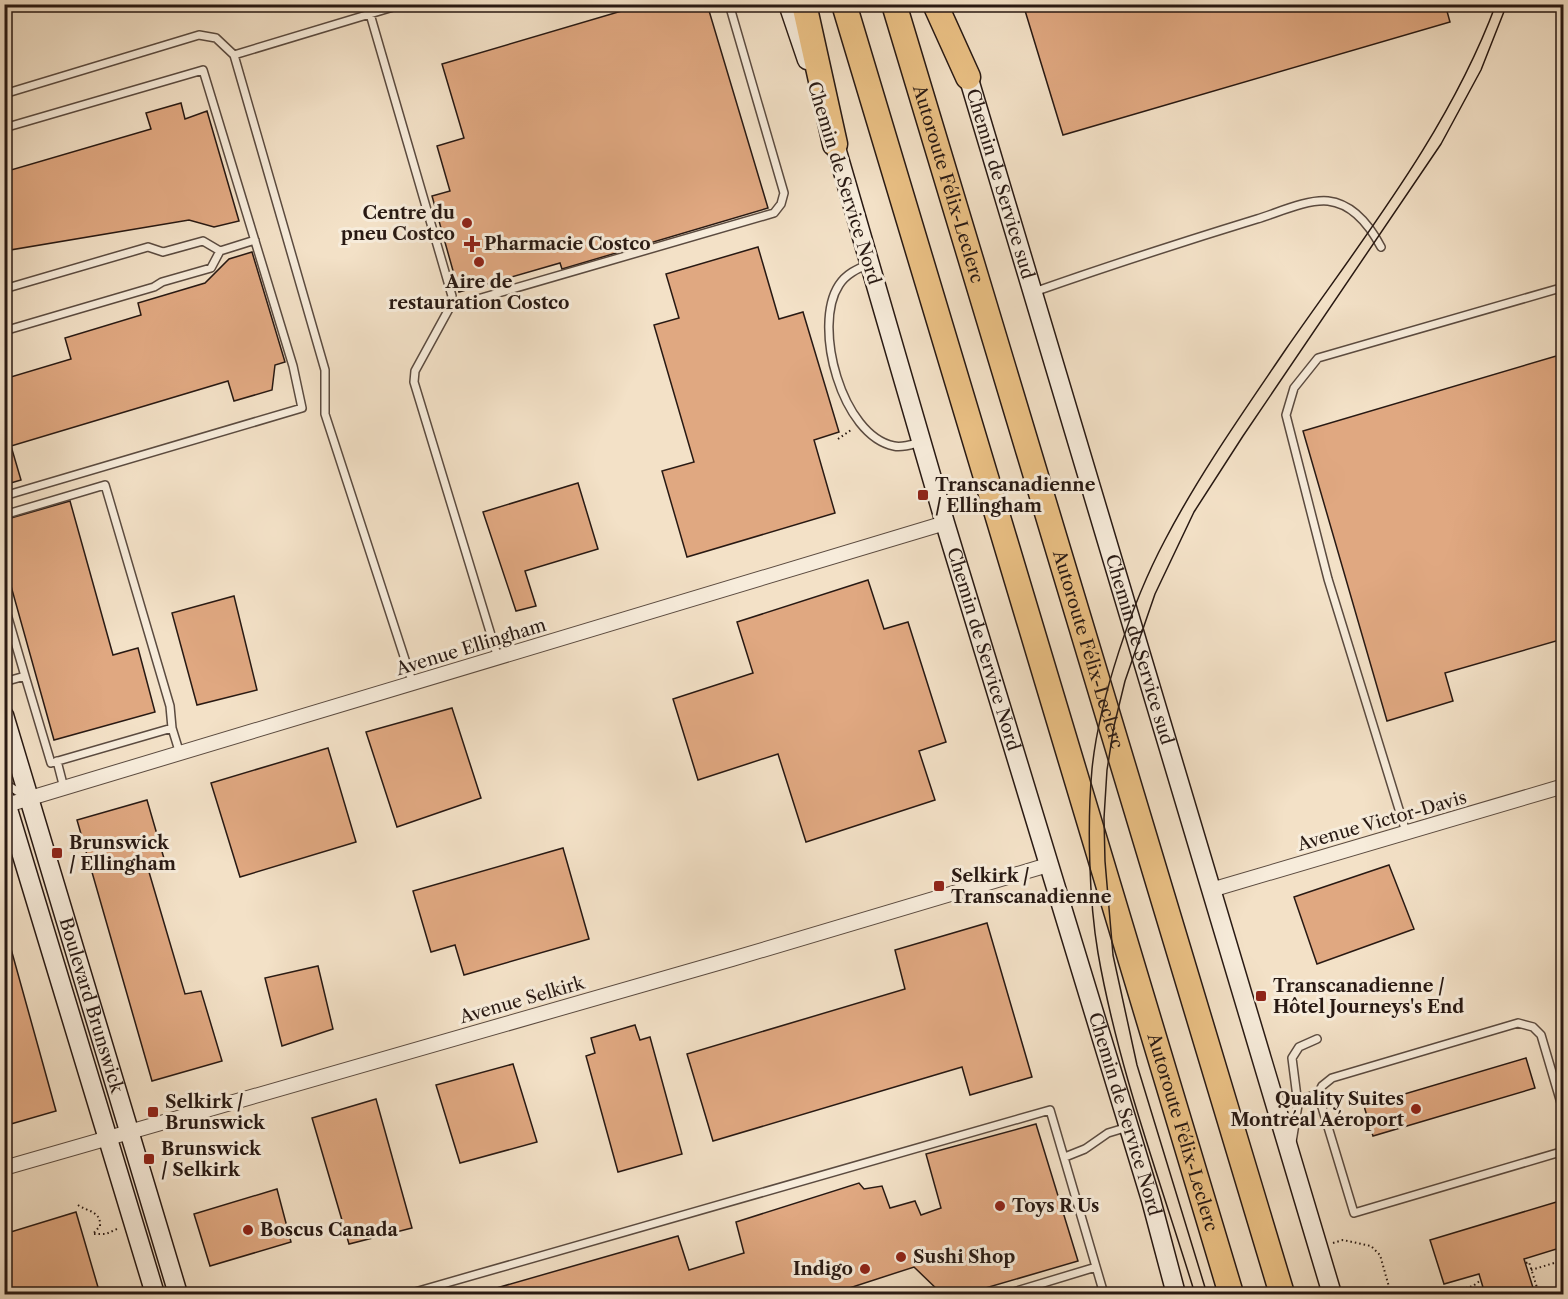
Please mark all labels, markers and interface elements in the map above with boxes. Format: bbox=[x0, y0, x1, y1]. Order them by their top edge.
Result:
street label: Chemin de Service Nord bbox=[803, 79, 885, 287]
street label: Autoroute Félix-Leclerc bbox=[908, 81, 988, 286]
street label: Chemin de Service sud bbox=[961, 86, 1039, 282]
place label: Centre du pneu Costco bbox=[341, 202, 455, 245]
marker: Centre du pneu Costco bbox=[460, 216, 474, 230]
place label: Pharmacie Costco bbox=[484, 233, 651, 255]
marker: Pharmacie Costco bbox=[465, 237, 479, 251]
marker: Aire de restauration Costco bbox=[472, 255, 486, 269]
place label: Aire de restauration Costco bbox=[389, 271, 569, 314]
place label: Transcanadienne / Ellingham bbox=[935, 474, 1096, 517]
marker: Transcanadienne / Ellingham bbox=[916, 488, 930, 502]
street label: Chemin de Service Nord bbox=[942, 545, 1025, 754]
street label: Autoroute Félix-Leclerc bbox=[1048, 547, 1128, 751]
street label: Chemin de Service sud bbox=[1101, 552, 1178, 747]
street label: Avenue Ellingham bbox=[392, 614, 549, 681]
street label: Avenue Victor-Davis bbox=[1294, 786, 1469, 856]
place label: Brunswick / Ellingham bbox=[69, 832, 176, 875]
marker: Brunswick / Ellingham bbox=[50, 846, 64, 860]
place label: Selkirk / Transcanadienne bbox=[951, 865, 1112, 908]
marker: Selkirk / Transcanadienne bbox=[932, 879, 946, 893]
street label: Boulevard Brunswick bbox=[54, 915, 128, 1097]
street label: Avenue Selkirk bbox=[456, 971, 588, 1029]
place label: Transcanadienne / Hôtel Journeys's End bbox=[1273, 975, 1464, 1018]
marker: Transcanadienne / Hôtel Journeys's End bbox=[1254, 989, 1268, 1003]
street label: Chemin de Service Nord bbox=[1084, 1010, 1166, 1218]
street label: Autoroute Félix-Leclerc bbox=[1142, 1030, 1223, 1234]
place label: Quality Suites Montréal Aéroport bbox=[1230, 1088, 1405, 1131]
place label: Selkirk / Brunswick bbox=[165, 1091, 266, 1134]
marker: Quality Suites Montréal Aéroport bbox=[1409, 1102, 1423, 1116]
marker: Selkirk / Brunswick bbox=[146, 1105, 160, 1119]
place label: Brunswick / Selkirk bbox=[161, 1138, 262, 1181]
marker: Brunswick / Selkirk bbox=[142, 1152, 156, 1166]
place label: Toys R Us bbox=[1012, 1195, 1099, 1217]
marker: Toys R Us bbox=[993, 1199, 1007, 1213]
place label: Boscus Canada bbox=[260, 1219, 399, 1241]
marker: Boscus Canada bbox=[241, 1223, 255, 1237]
place label: Sushi Shop bbox=[913, 1246, 1015, 1268]
marker: Sushi Shop bbox=[894, 1250, 908, 1264]
place label: Indigo bbox=[793, 1258, 853, 1280]
marker: Indigo bbox=[858, 1262, 872, 1276]

